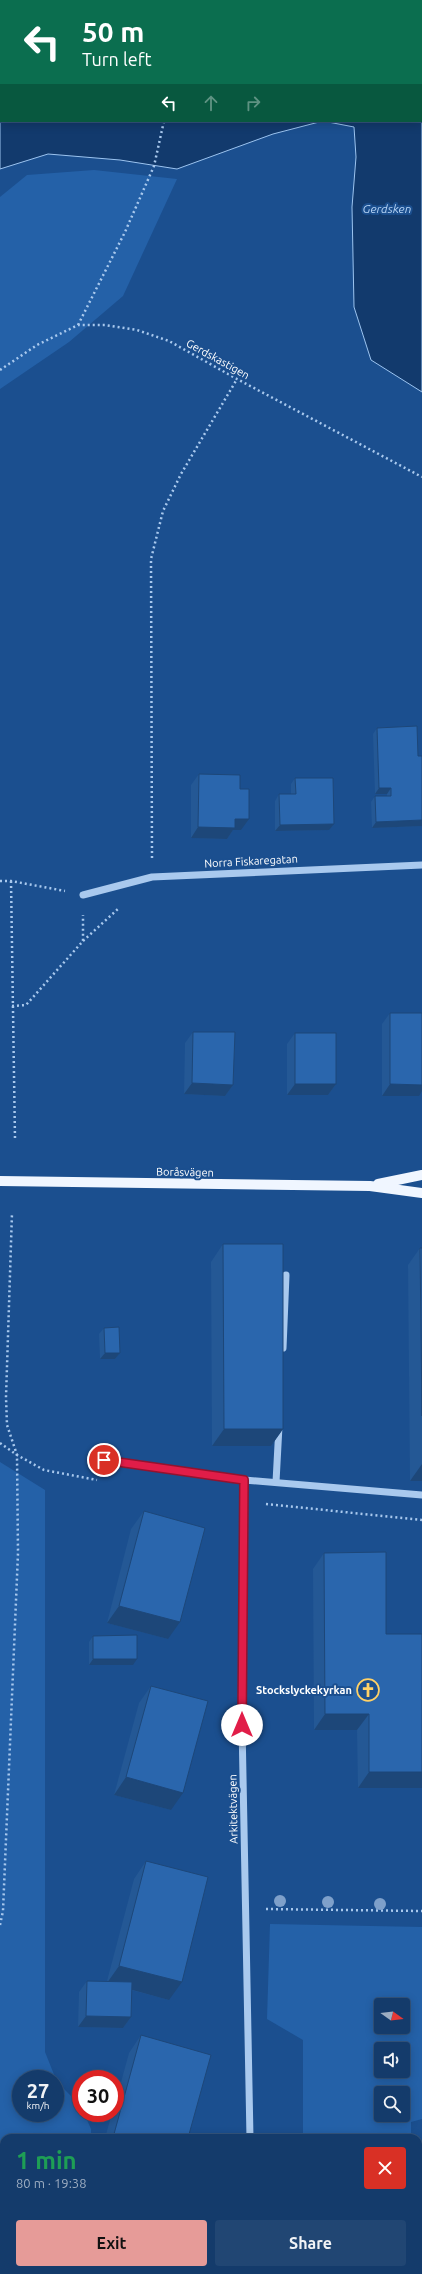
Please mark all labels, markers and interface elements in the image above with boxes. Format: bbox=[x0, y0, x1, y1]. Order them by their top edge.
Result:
icon: left bbox=[16, 16, 68, 68]
text: 50 m bbox=[82, 16, 144, 47]
text: Turn left bbox=[82, 49, 152, 69]
icon: left bbox=[158, 92, 180, 114]
icon: ahead bbox=[200, 92, 222, 114]
icon: right bbox=[242, 92, 264, 114]
water label: Gerdsken bbox=[363, 202, 411, 215]
street label: Gerdskastigen bbox=[184, 337, 252, 381]
street label: Norra Fiskaregatan bbox=[204, 853, 298, 869]
street label: Boråsvägen bbox=[156, 1165, 214, 1179]
pin bbox=[87, 1443, 121, 1477]
icon: arrive bbox=[93, 1449, 115, 1471]
church icon: Stockslyckekyrkan bbox=[355, 1677, 381, 1703]
place label: Stockslyckekyrkan bbox=[256, 1684, 352, 1696]
position arrow bbox=[221, 1704, 263, 1746]
street label: Arkitektvägen bbox=[226, 1774, 240, 1844]
north arrow bbox=[374, 1998, 410, 2034]
map controls bbox=[374, 1998, 410, 2122]
button: sound bbox=[374, 2042, 410, 2078]
speed limit sign: 30 bbox=[72, 2070, 124, 2122]
text: 27 bbox=[27, 2079, 49, 2102]
button: search bbox=[374, 2086, 410, 2122]
text: km/h bbox=[26, 2100, 50, 2111]
text: 1 min bbox=[16, 2147, 77, 2174]
button: close bbox=[364, 2147, 406, 2189]
text: 80 m · 19:38 bbox=[16, 2176, 87, 2190]
button: Exit bbox=[16, 2220, 207, 2266]
button: Share bbox=[215, 2220, 406, 2266]

